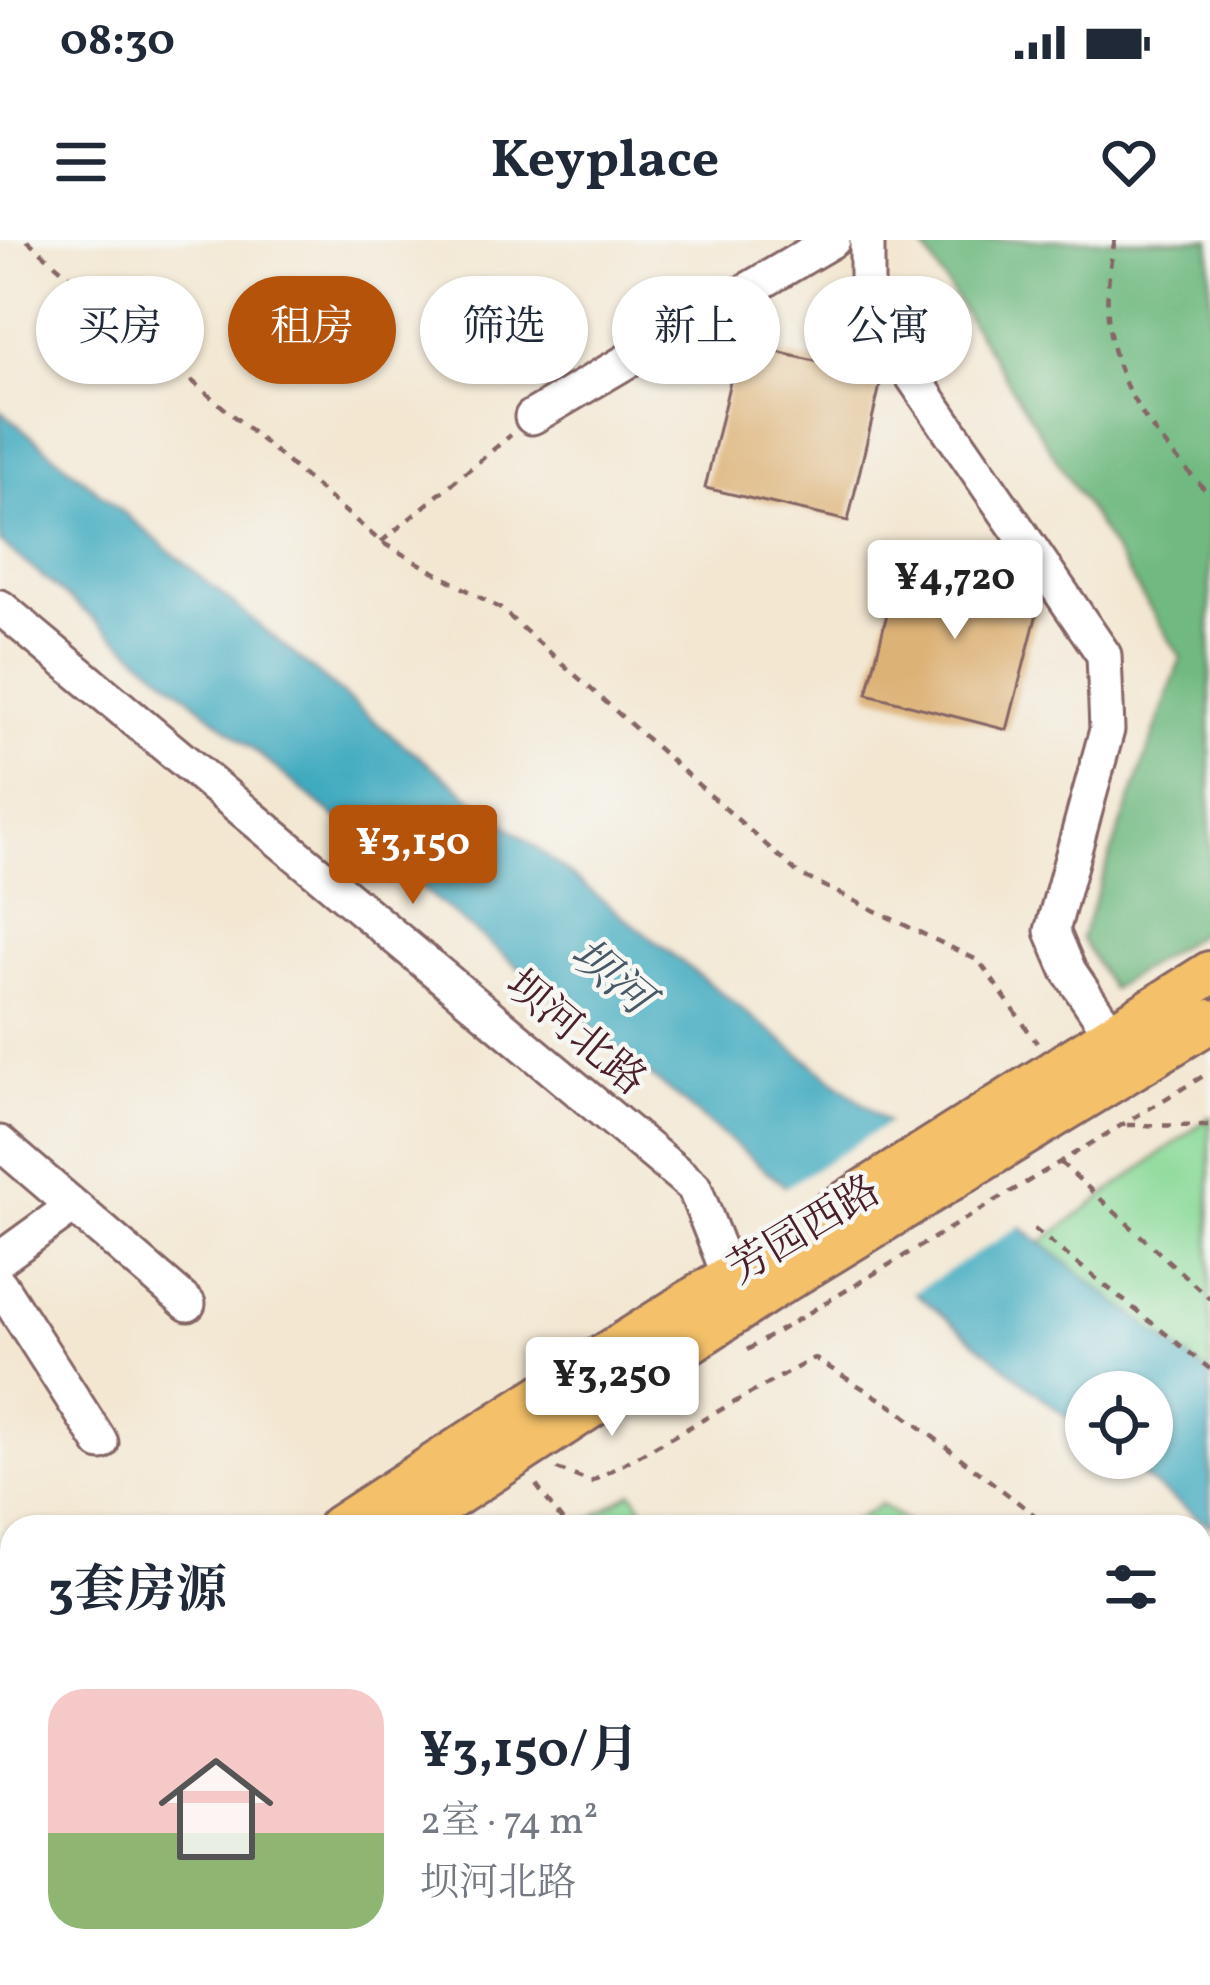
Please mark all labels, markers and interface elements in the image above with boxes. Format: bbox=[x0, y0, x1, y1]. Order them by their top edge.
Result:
text: 08:30 bbox=[60, 11, 175, 74]
text: Keyplace bbox=[491, 125, 719, 200]
icon: menu bbox=[48, 129, 114, 195]
icon: heart bbox=[1096, 129, 1162, 195]
chip: 买房 bbox=[36, 276, 204, 384]
chip: 租房 bbox=[228, 276, 396, 384]
chip: 筛选 bbox=[420, 276, 588, 384]
chip: 新上 bbox=[612, 276, 780, 384]
chip: 公寓 bbox=[804, 276, 972, 384]
pin: ¥4,720 bbox=[857, 540, 1053, 642]
text: ¥4,720 bbox=[895, 552, 1015, 606]
pin: ¥3,150 bbox=[315, 805, 511, 907]
text: ¥3,150 bbox=[356, 817, 470, 871]
water label: 坝河 bbox=[554, 925, 669, 1036]
street label: 坝河北路 bbox=[491, 958, 657, 1111]
street label: 芳园西路 bbox=[718, 1163, 893, 1300]
pin: ¥3,250 bbox=[514, 1337, 710, 1439]
text: ¥3,250 bbox=[553, 1349, 671, 1403]
map controls bbox=[1065, 1371, 1173, 1479]
button: locate bbox=[1065, 1371, 1173, 1479]
icon: filters bbox=[1098, 1554, 1164, 1620]
text: 3套房源 bbox=[48, 1557, 227, 1628]
text: ¥3,150/月 bbox=[420, 1717, 640, 1788]
icon: home bbox=[144, 1737, 288, 1881]
text: 2室 · 74 m² bbox=[420, 1796, 598, 1850]
text: 坝河北路 bbox=[420, 1858, 576, 1912]

